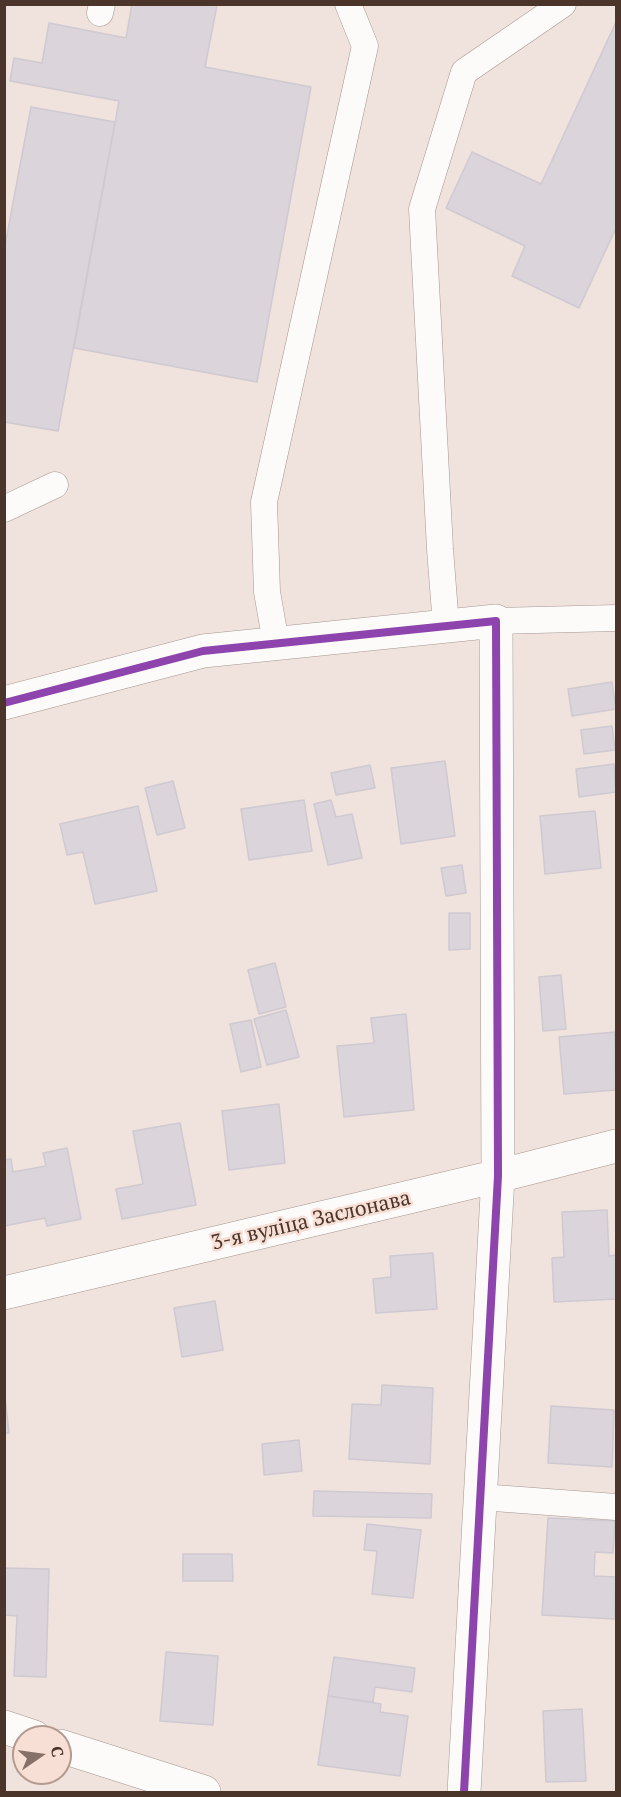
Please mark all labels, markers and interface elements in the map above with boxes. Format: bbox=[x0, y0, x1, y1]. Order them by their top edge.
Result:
street label: 3-я вуліца Заслонава bbox=[209, 1186, 413, 1256]
north arrow bbox=[12, 1725, 72, 1785]
text: С bbox=[46, 1744, 69, 1759]

